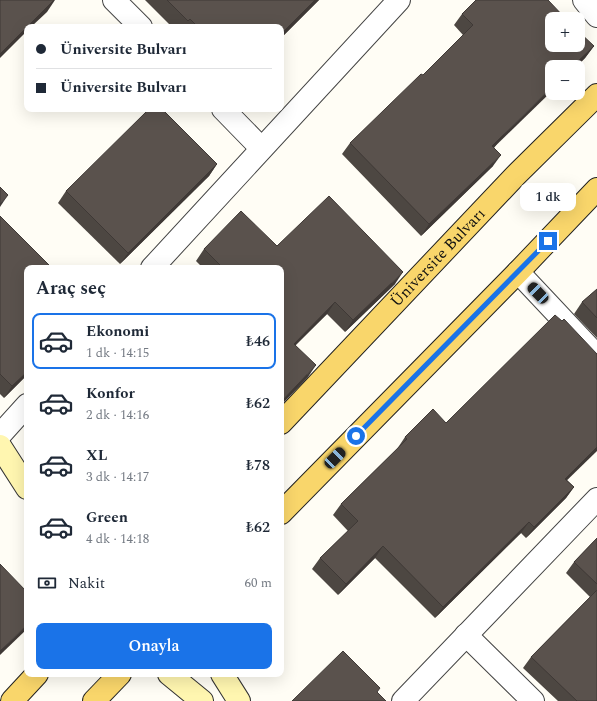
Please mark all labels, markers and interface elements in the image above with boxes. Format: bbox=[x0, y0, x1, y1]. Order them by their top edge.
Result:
map controls bbox=[545, 12, 585, 100]
button: + bbox=[545, 12, 585, 52]
text: Üniversite Bulvarı bbox=[60, 38, 187, 61]
button: − bbox=[545, 60, 585, 100]
text: Üniversite Bulvarı bbox=[60, 76, 187, 99]
callout: 1 dk bbox=[520, 183, 576, 211]
text: 1 dk bbox=[535, 187, 561, 207]
street label: Üniversite Bulvarı bbox=[385, 202, 491, 313]
route end bbox=[539, 232, 557, 250]
text: Araç seç bbox=[36, 275, 106, 302]
car bbox=[525, 280, 551, 306]
text: Ekonomi bbox=[86, 320, 149, 343]
icon: car bbox=[38, 323, 74, 359]
text: ₺46 bbox=[246, 330, 270, 353]
text: 1 dk · 14:15 bbox=[86, 343, 149, 363]
text: Konfor bbox=[86, 382, 135, 405]
icon: car bbox=[38, 385, 74, 421]
text: ₺62 bbox=[246, 392, 270, 415]
text: 2 dk · 14:16 bbox=[86, 405, 149, 425]
route start bbox=[347, 427, 365, 445]
text: XL bbox=[86, 444, 107, 467]
car bbox=[322, 445, 348, 471]
icon: car bbox=[38, 447, 74, 483]
text: ₺78 bbox=[246, 454, 270, 477]
text: 3 dk · 14:17 bbox=[86, 467, 149, 487]
text: Green bbox=[86, 506, 128, 529]
icon: car bbox=[38, 509, 74, 545]
text: ₺62 bbox=[246, 516, 270, 539]
text: 4 dk · 14:18 bbox=[86, 529, 149, 549]
icon: cash bbox=[36, 572, 58, 594]
text: Nakit bbox=[68, 572, 105, 595]
text: 60 m bbox=[245, 573, 272, 593]
button: Onayla bbox=[36, 623, 272, 669]

